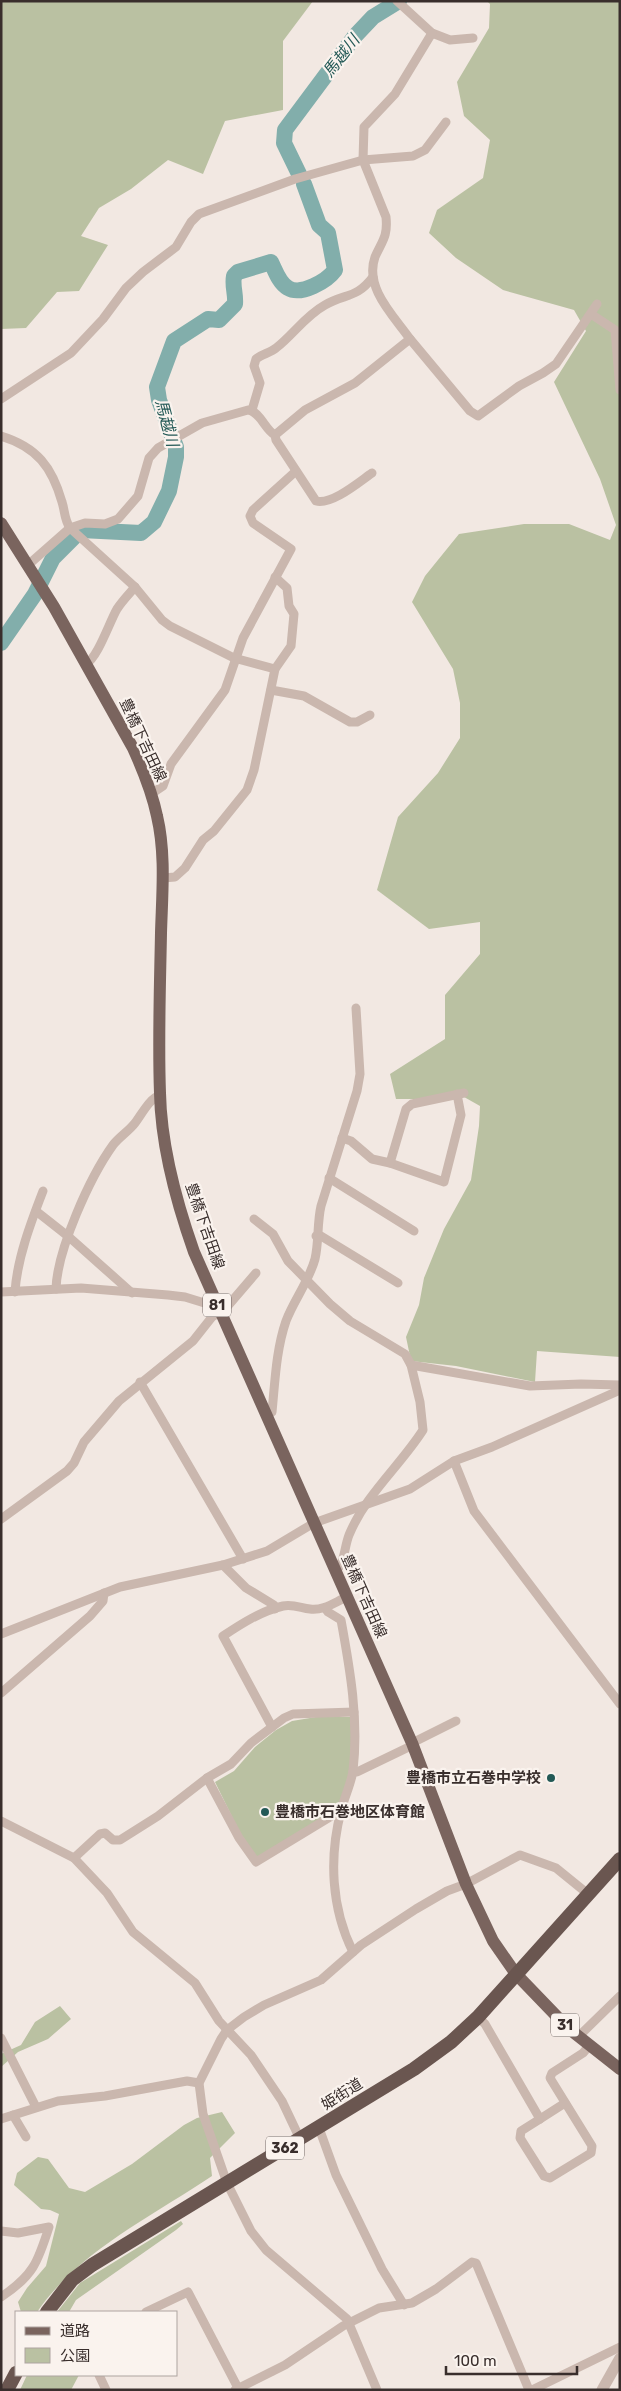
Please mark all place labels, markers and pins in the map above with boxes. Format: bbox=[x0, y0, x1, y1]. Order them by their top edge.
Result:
place label: 豊橋市立石巻中学校 bbox=[406, 1769, 541, 1787]
marker: 豊橋市立石巻中学校 bbox=[545, 1772, 557, 1784]
place label: 豊橋市石巻地区体育館 bbox=[275, 1803, 425, 1821]
marker: 豊橋市石巻地区体育館 bbox=[259, 1806, 271, 1818]

